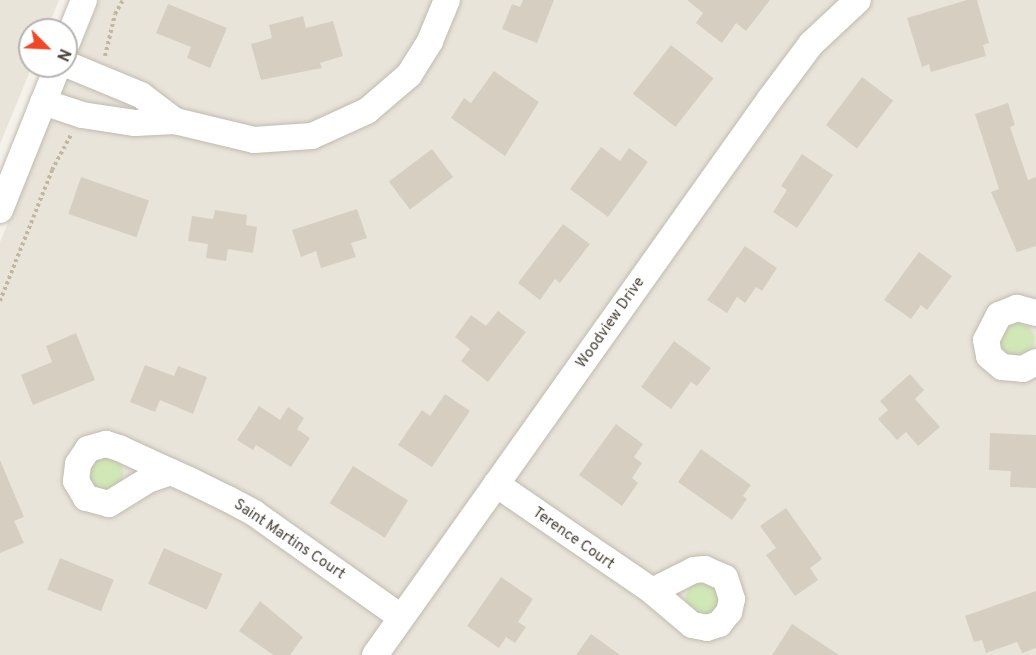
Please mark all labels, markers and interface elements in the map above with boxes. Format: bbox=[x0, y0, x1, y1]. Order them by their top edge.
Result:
north arrow bbox=[18, 18, 78, 78]
text: N bbox=[51, 45, 74, 64]
street label: Woodview Drive bbox=[573, 274, 649, 372]
street label: Saint Martins Court bbox=[230, 496, 348, 584]
street label: Terence Court bbox=[529, 504, 617, 574]

